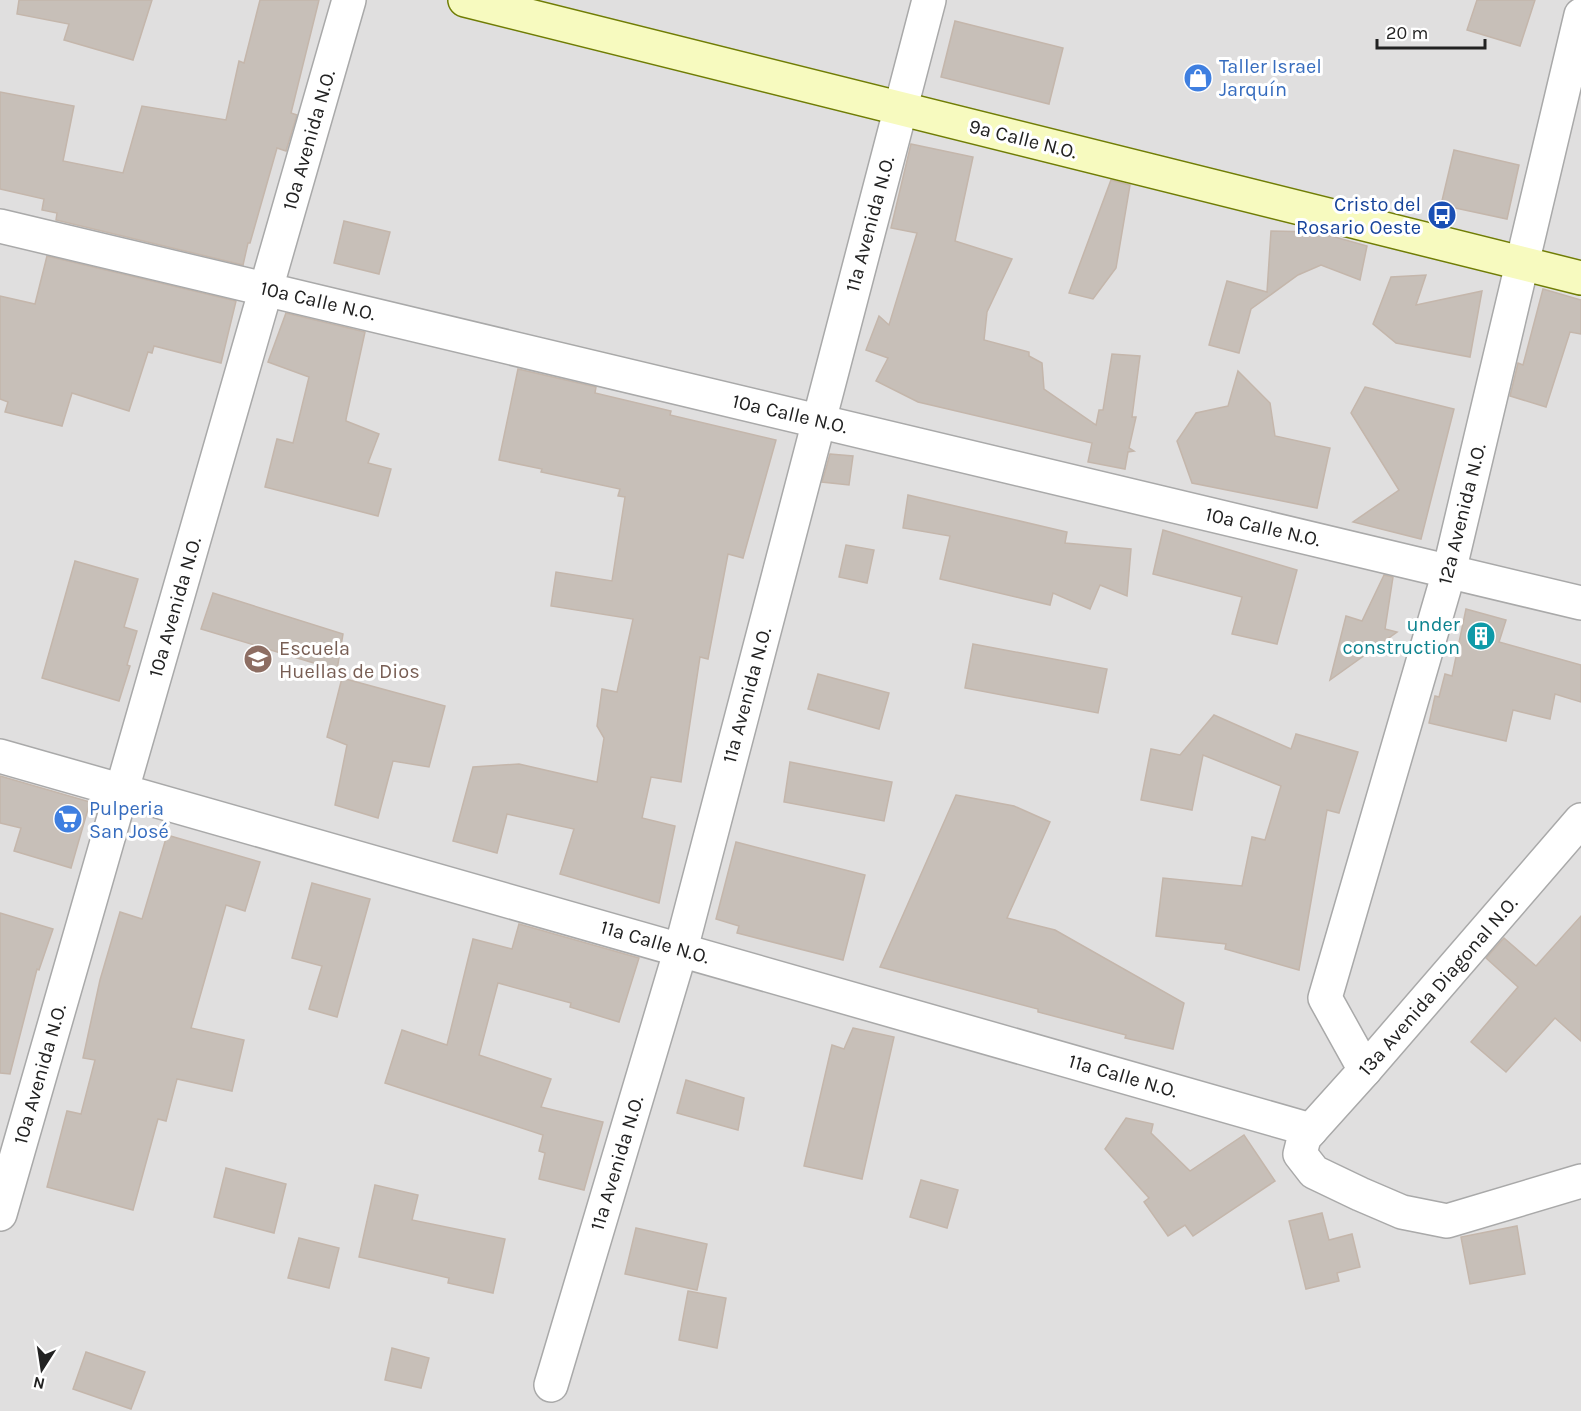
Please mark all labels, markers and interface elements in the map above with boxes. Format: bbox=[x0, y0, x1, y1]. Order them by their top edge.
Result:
scale bar bbox=[1377, 12, 1485, 50]
text: 20 m bbox=[1386, 22, 1428, 44]
place label: Taller Israel Jarquín bbox=[1219, 55, 1322, 101]
shop icon: Taller Israel Jarquín bbox=[1182, 62, 1214, 94]
street label: 10a Avenida N.O. bbox=[278, 67, 340, 213]
street label: 9a Calle N.O. bbox=[967, 114, 1079, 164]
street label: 11a Avenida N.O. bbox=[841, 154, 899, 294]
place label: Cristo del Rosario Oeste bbox=[1296, 193, 1421, 239]
bus stop icon: Cristo del Rosario Oeste bbox=[1426, 199, 1458, 231]
street label: 10a Calle N.O. bbox=[258, 277, 378, 325]
street label: 10a Calle N.O. bbox=[730, 390, 850, 438]
street label: 12a Avenida N.O. bbox=[1433, 441, 1491, 587]
street label: 10a Calle N.O. bbox=[1203, 503, 1323, 551]
street label: 10a Avenida N.O. bbox=[144, 534, 206, 680]
place label: under construction bbox=[1343, 613, 1461, 659]
building icon: under construction bbox=[1465, 620, 1497, 652]
street label: 11a Avenida N.O. bbox=[718, 625, 776, 765]
place label: Escuela Huellas de Dios bbox=[279, 637, 420, 683]
school or university icon: Escuela Huellas de Dios bbox=[242, 643, 274, 675]
place label: Pulperia San José bbox=[89, 797, 169, 843]
supermarket icon: Pulperia San José bbox=[52, 803, 84, 835]
street label: 13a Avenida Diagonal N.O. bbox=[1354, 891, 1522, 1081]
street label: 11a Calle N.O. bbox=[598, 915, 712, 969]
street label: 10a Avenida N.O. bbox=[9, 1001, 71, 1147]
street label: 11a Calle N.O. bbox=[1066, 1049, 1180, 1103]
street label: 11a Avenida N.O. bbox=[586, 1093, 648, 1233]
north arrow bbox=[12, 1339, 72, 1399]
text: N bbox=[31, 1373, 47, 1394]

